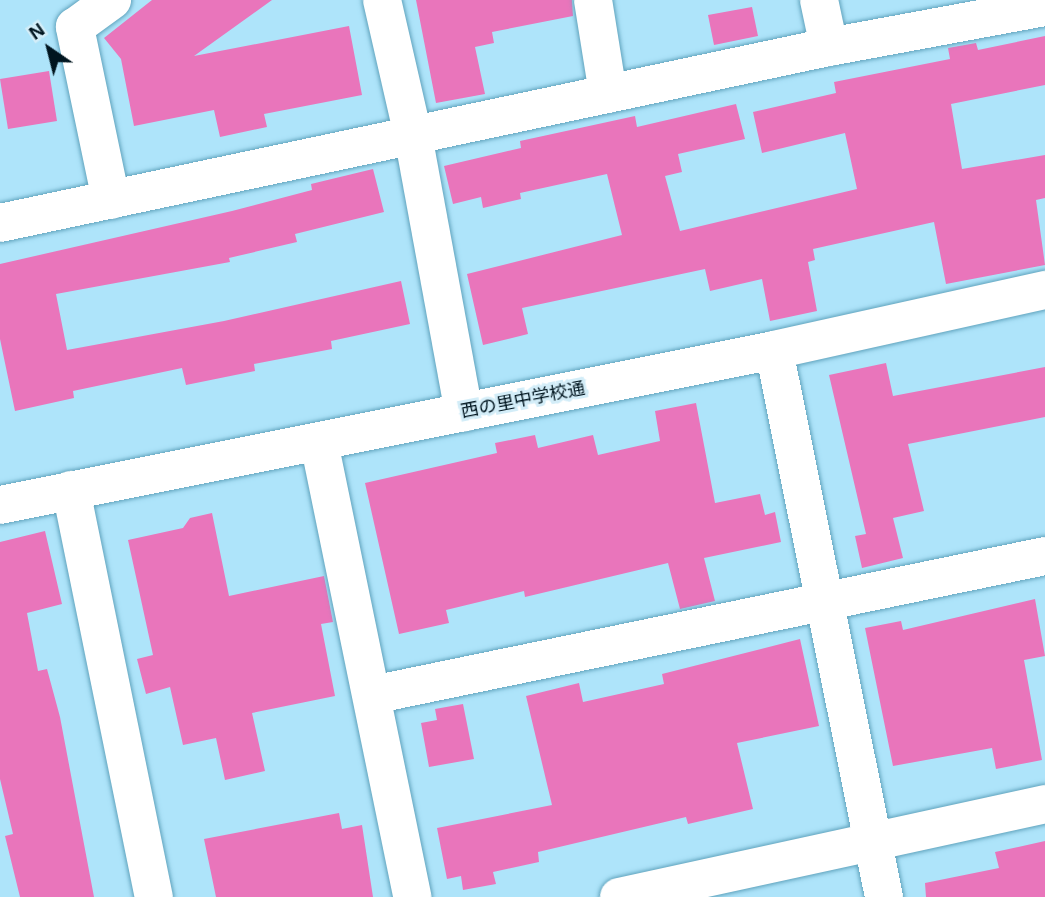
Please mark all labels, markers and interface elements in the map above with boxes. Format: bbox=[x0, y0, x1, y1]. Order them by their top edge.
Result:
north arrow bbox=[14, 14, 84, 84]
text: N bbox=[25, 19, 48, 44]
street label: 西の里中学校通 bbox=[459, 377, 587, 423]

